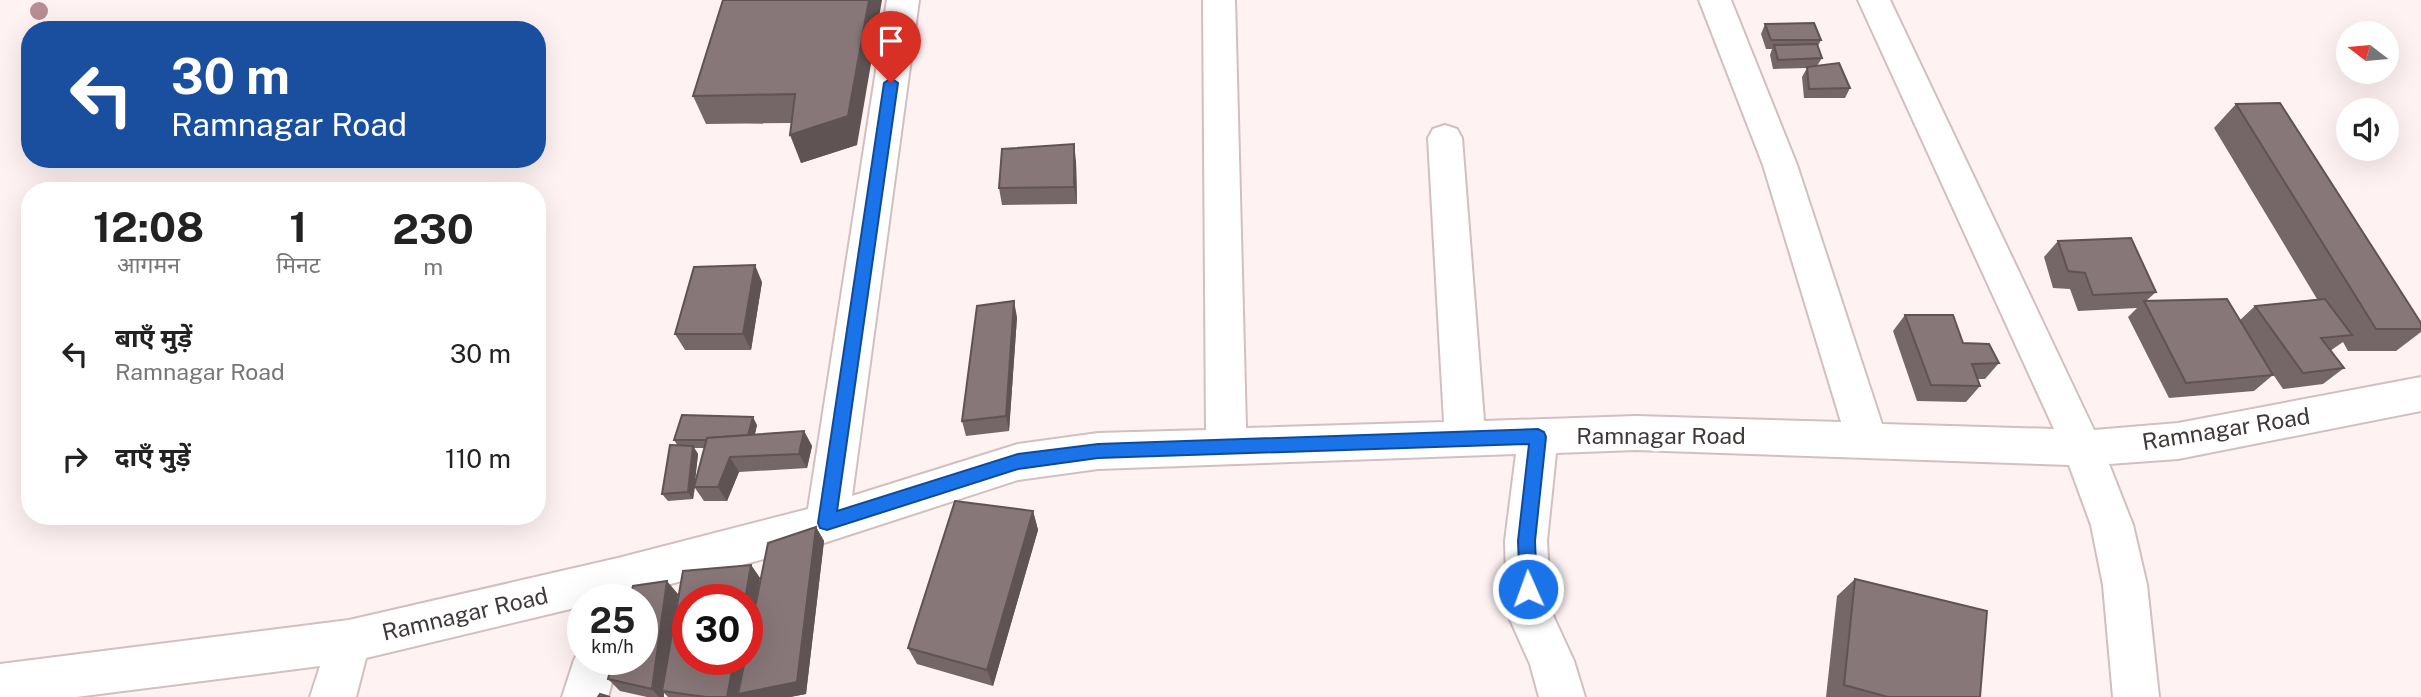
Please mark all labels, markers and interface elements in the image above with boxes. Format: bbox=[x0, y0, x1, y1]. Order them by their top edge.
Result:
pin bbox=[861, 11, 921, 83]
north arrow bbox=[2336, 21, 2399, 84]
map controls bbox=[2336, 21, 2399, 161]
icon: arrive bbox=[872, 22, 910, 60]
text: 30 m bbox=[171, 47, 290, 105]
icon: left bbox=[56, 49, 147, 140]
button: sound bbox=[2336, 98, 2399, 161]
text: Ramnagar Road bbox=[171, 106, 407, 143]
text: 12:08 bbox=[93, 202, 204, 251]
text: 1 bbox=[289, 202, 307, 251]
text: 230 bbox=[392, 204, 474, 253]
text: आगमन bbox=[117, 251, 180, 278]
text: मिनट bbox=[276, 251, 320, 278]
text: m bbox=[423, 253, 443, 280]
text: बाएँ मुड़ें bbox=[115, 322, 192, 353]
icon: left bbox=[56, 335, 94, 373]
text: 30 m bbox=[450, 338, 511, 369]
text: Ramnagar Road bbox=[115, 358, 285, 385]
street label: Ramnagar Road bbox=[2140, 402, 2312, 455]
street label: Ramnagar Road bbox=[1576, 422, 1746, 449]
icon: right bbox=[56, 440, 94, 478]
text: दाएँ मुड़ें bbox=[115, 441, 191, 472]
text: 110 m bbox=[445, 443, 511, 474]
position arrow bbox=[1491, 552, 1565, 626]
street label: Ramnagar Road bbox=[379, 581, 551, 646]
speed limit sign: 30 bbox=[672, 584, 763, 675]
text: 25 bbox=[590, 600, 635, 641]
text: km/h bbox=[591, 636, 634, 657]

